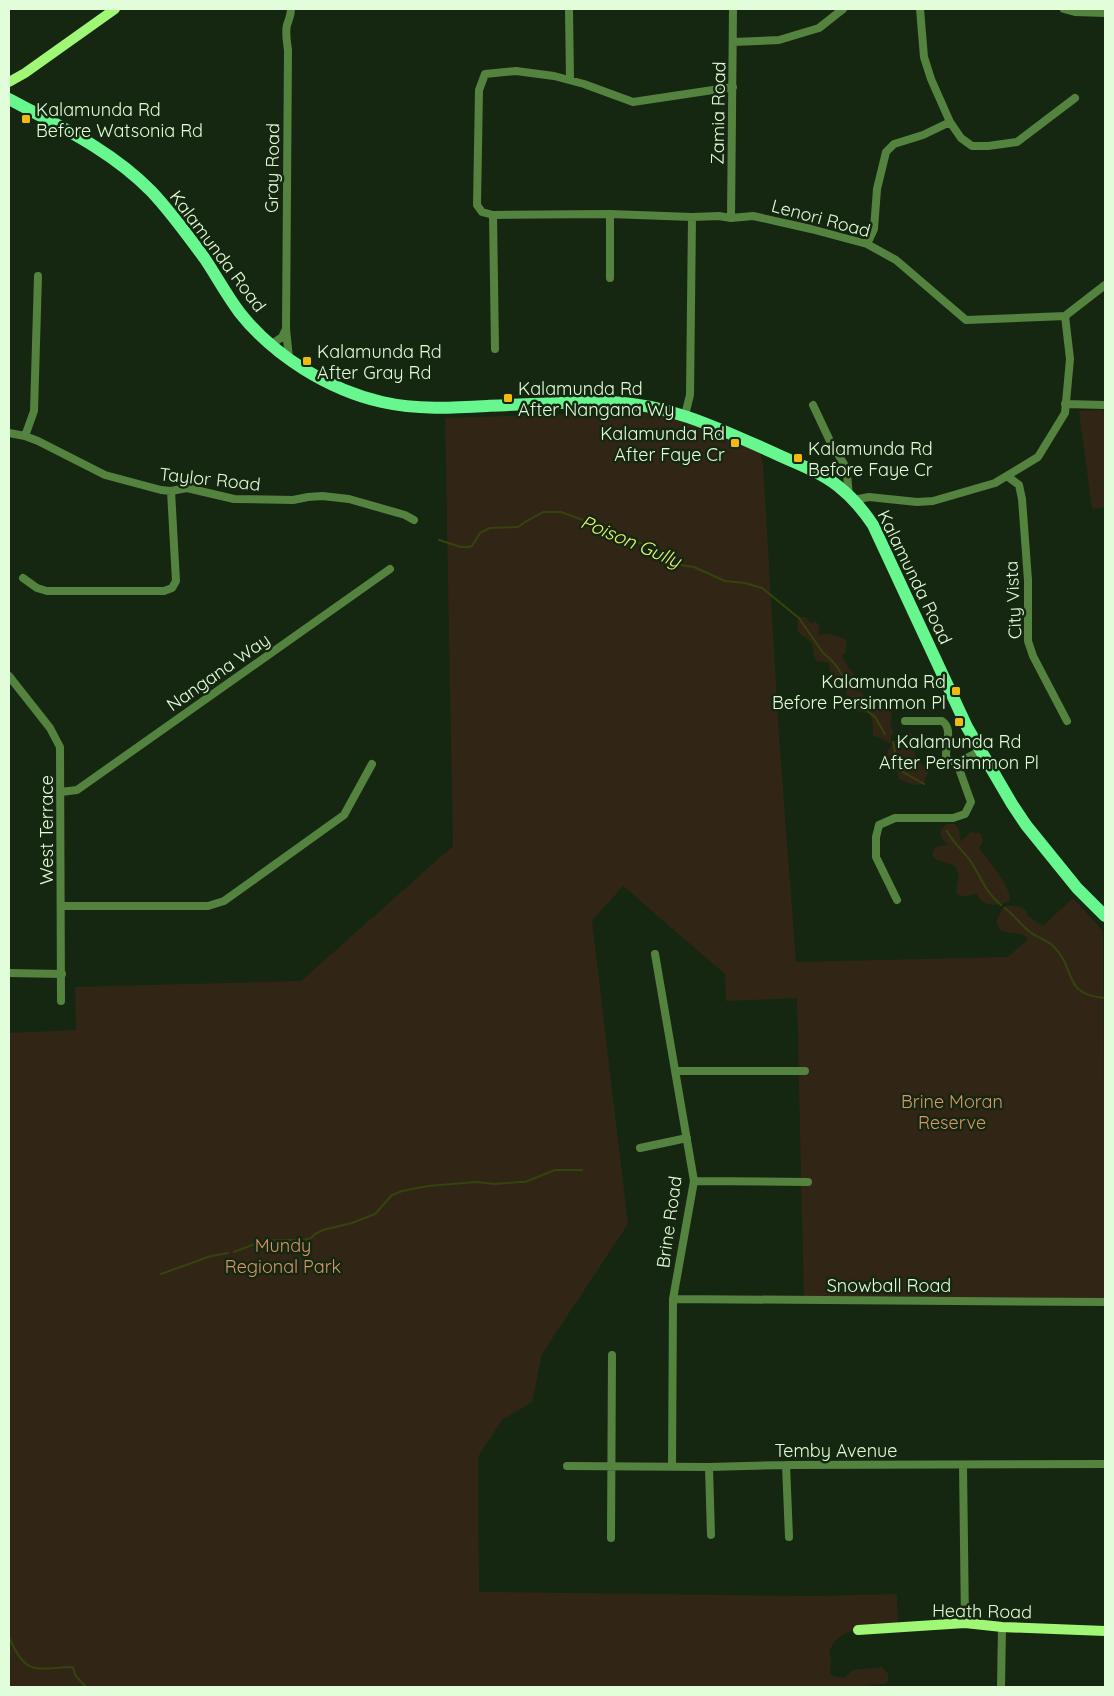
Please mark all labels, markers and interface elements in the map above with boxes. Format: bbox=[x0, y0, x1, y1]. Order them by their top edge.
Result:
street label: Zamia Road bbox=[706, 61, 730, 165]
place label: Kalamunda Rd Before Watsonia Rd bbox=[36, 98, 203, 142]
marker: Kalamunda Rd Before Watsonia Rd bbox=[20, 113, 32, 125]
street label: Gray Road bbox=[260, 123, 284, 213]
street label: Kalamunda Road bbox=[165, 186, 271, 316]
street label: Lenori Road bbox=[769, 194, 873, 242]
place label: Kalamunda Rd After Gray Rd bbox=[317, 340, 442, 384]
marker: Kalamunda Rd After Gray Rd bbox=[301, 355, 313, 367]
place label: Kalamunda Rd After Nangana Wy bbox=[518, 377, 675, 421]
marker: Kalamunda Rd After Nangana Wy bbox=[502, 392, 514, 404]
place label: Kalamunda Rd After Faye Cr bbox=[600, 422, 725, 466]
marker: Kalamunda Rd After Faye Cr bbox=[729, 437, 741, 449]
place label: Kalamunda Rd Before Faye Cr bbox=[808, 437, 933, 481]
marker: Kalamunda Rd Before Faye Cr bbox=[792, 452, 804, 464]
street label: Taylor Road bbox=[158, 462, 262, 496]
street label: Kalamunda Road bbox=[873, 506, 957, 648]
water label: Poison Gully bbox=[577, 509, 686, 573]
street label: City Vista bbox=[999, 560, 1027, 640]
street label: Nangana Way bbox=[162, 628, 274, 716]
place label: Kalamunda Rd Before Persimmon Pl bbox=[772, 670, 946, 714]
marker: Kalamunda Rd Before Persimmon Pl bbox=[950, 685, 962, 697]
marker: Kalamunda Rd After Persimmon Pl bbox=[953, 716, 965, 728]
place label: Kalamunda Rd After Persimmon Pl bbox=[879, 730, 1039, 774]
street label: West Terrace bbox=[35, 775, 58, 885]
park label: Brine Moran Reserve bbox=[901, 1090, 1003, 1134]
street label: Brine Road bbox=[651, 1175, 687, 1269]
park label: Mundy Regional Park bbox=[225, 1234, 341, 1278]
street label: Snowball Road bbox=[827, 1274, 951, 1297]
street label: Temby Avenue bbox=[775, 1439, 897, 1462]
street label: Heath Road bbox=[932, 1599, 1032, 1623]

